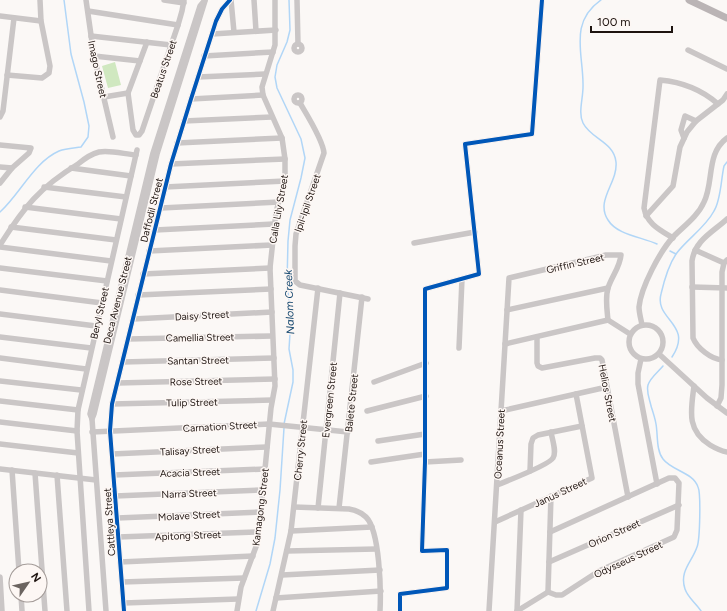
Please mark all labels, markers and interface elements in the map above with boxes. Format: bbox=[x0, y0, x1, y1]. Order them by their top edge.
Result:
scale bar bbox=[591, 8, 672, 34]
text: 100 m bbox=[597, 15, 631, 29]
street label: Beatus Street bbox=[147, 38, 180, 100]
street label: Imago Street bbox=[85, 39, 110, 99]
street label: Ipil-Ipil Street bbox=[291, 172, 324, 234]
street label: Calla Lily Street bbox=[266, 173, 291, 245]
street label: Daffodil Street bbox=[137, 176, 166, 244]
street label: Griffin Street bbox=[545, 250, 606, 276]
street label: Deca Avenue Street bbox=[100, 255, 135, 345]
water label: Nalom Creek bbox=[282, 269, 297, 335]
street label: Beryl Street bbox=[87, 286, 112, 340]
street label: Daisy Street bbox=[174, 308, 230, 323]
street label: Camellia Street bbox=[166, 330, 235, 345]
street label: Santan Street bbox=[167, 353, 229, 368]
street label: Evergreen Street bbox=[319, 361, 340, 439]
street label: Helios Street bbox=[596, 363, 620, 423]
street label: Balete Street bbox=[342, 373, 361, 433]
street label: Rose Street bbox=[170, 375, 223, 388]
street label: Tulip Street bbox=[166, 396, 218, 409]
street label: Oceanus Street bbox=[491, 409, 508, 479]
street label: Carnation Street bbox=[183, 418, 258, 435]
street label: Cherry Street bbox=[291, 419, 310, 481]
street label: Talisay Street bbox=[160, 442, 221, 459]
street label: Acacia Street bbox=[160, 465, 221, 480]
street label: Kamagong Street bbox=[249, 467, 272, 547]
street label: Janus Street bbox=[532, 475, 589, 510]
street label: Narra Street bbox=[161, 486, 217, 501]
street label: Cattleya Street bbox=[101, 487, 118, 556]
street label: Molave Street bbox=[157, 507, 221, 524]
street label: Orion Street bbox=[586, 516, 642, 551]
street label: Apitong Street bbox=[155, 528, 222, 543]
street label: Odysseus Street bbox=[592, 538, 665, 581]
north arrow bbox=[8, 563, 48, 603]
text: N bbox=[28, 571, 44, 585]

